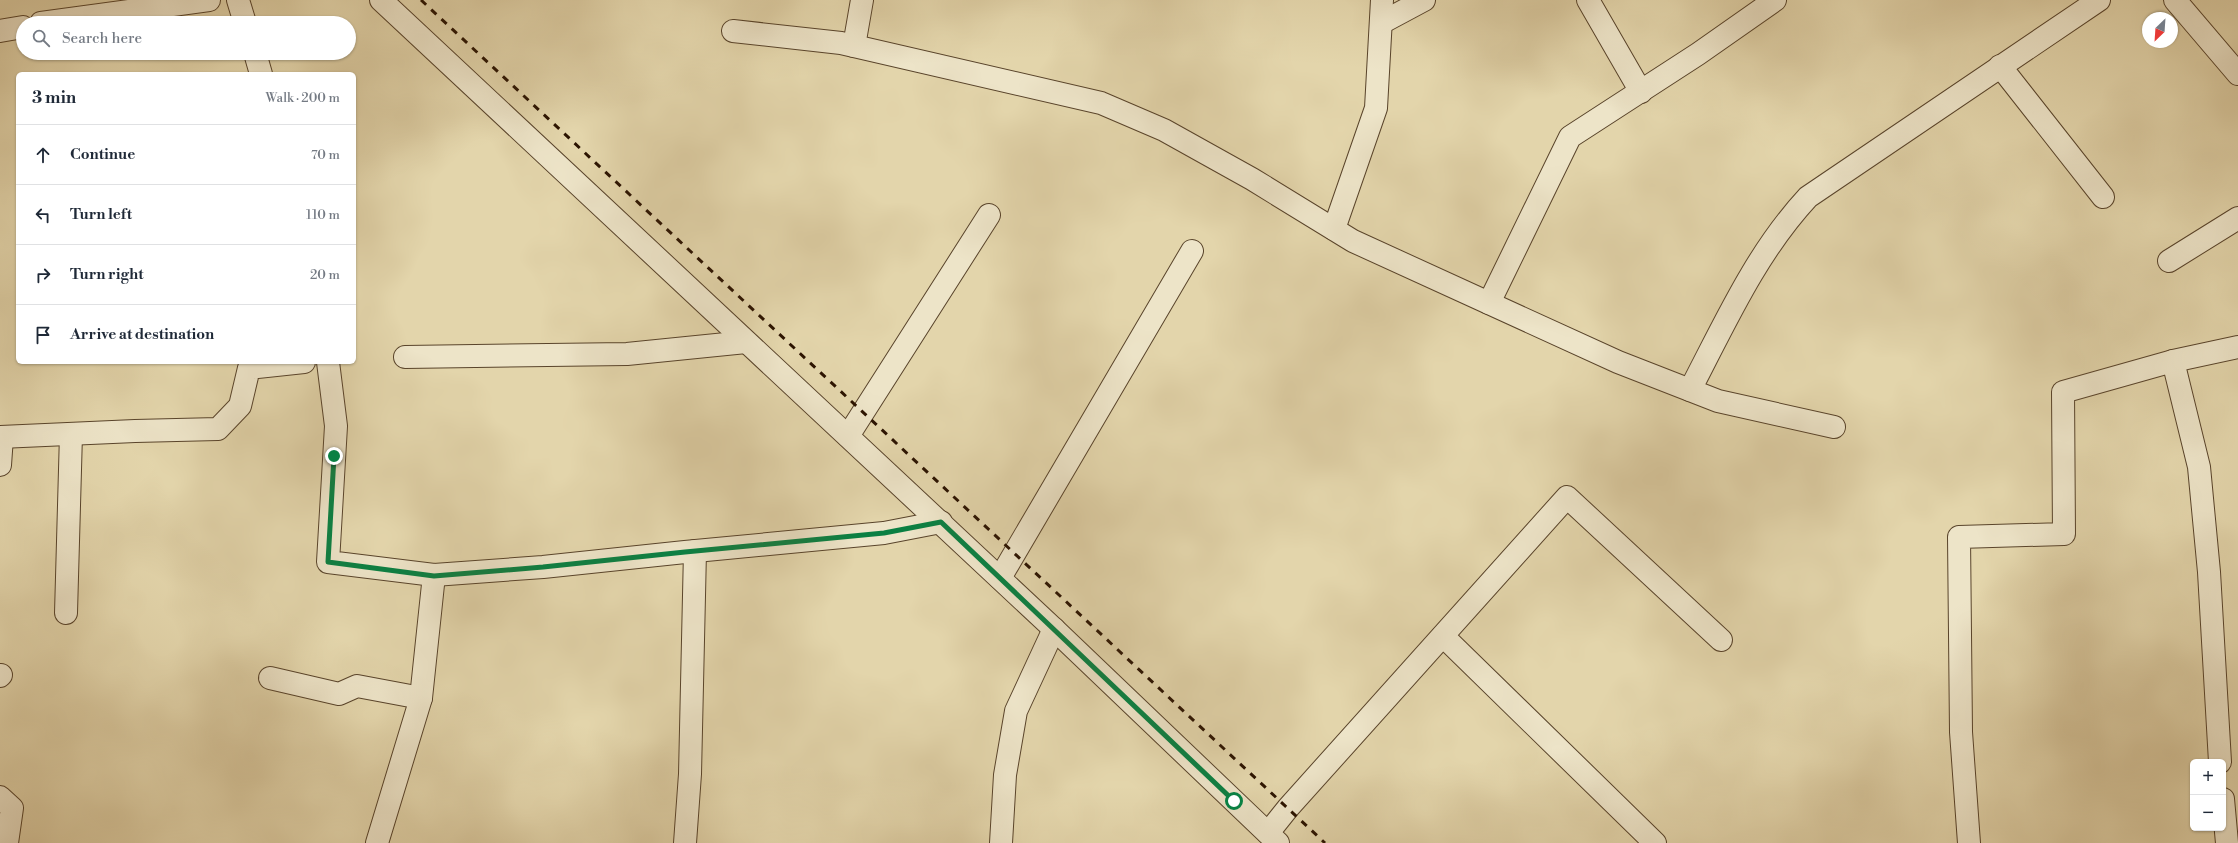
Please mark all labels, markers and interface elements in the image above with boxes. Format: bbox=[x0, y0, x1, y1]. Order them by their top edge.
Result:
north arrow bbox=[2142, 12, 2178, 48]
search box bbox=[16, 16, 356, 60]
icon: search bbox=[30, 27, 52, 49]
text: Search here bbox=[62, 29, 142, 48]
text: 3 min bbox=[32, 87, 76, 109]
text: Walk · 200 m bbox=[266, 90, 340, 106]
icon: ahead bbox=[32, 144, 54, 166]
text: Continue bbox=[70, 145, 135, 164]
text: 70 m bbox=[311, 147, 340, 163]
icon: left bbox=[32, 204, 54, 226]
text: Turn left bbox=[70, 205, 132, 224]
text: 110 m bbox=[306, 207, 340, 223]
icon: right bbox=[32, 264, 54, 286]
text: Turn right bbox=[70, 265, 144, 284]
text: 20 m bbox=[310, 267, 340, 283]
icon: arrive bbox=[32, 324, 54, 346]
text: Arrive at destination bbox=[70, 325, 214, 344]
route end bbox=[325, 447, 343, 465]
map controls bbox=[2190, 759, 2226, 831]
button: + bbox=[2190, 759, 2226, 795]
route start bbox=[1225, 792, 1243, 810]
button: − bbox=[2190, 795, 2226, 831]

